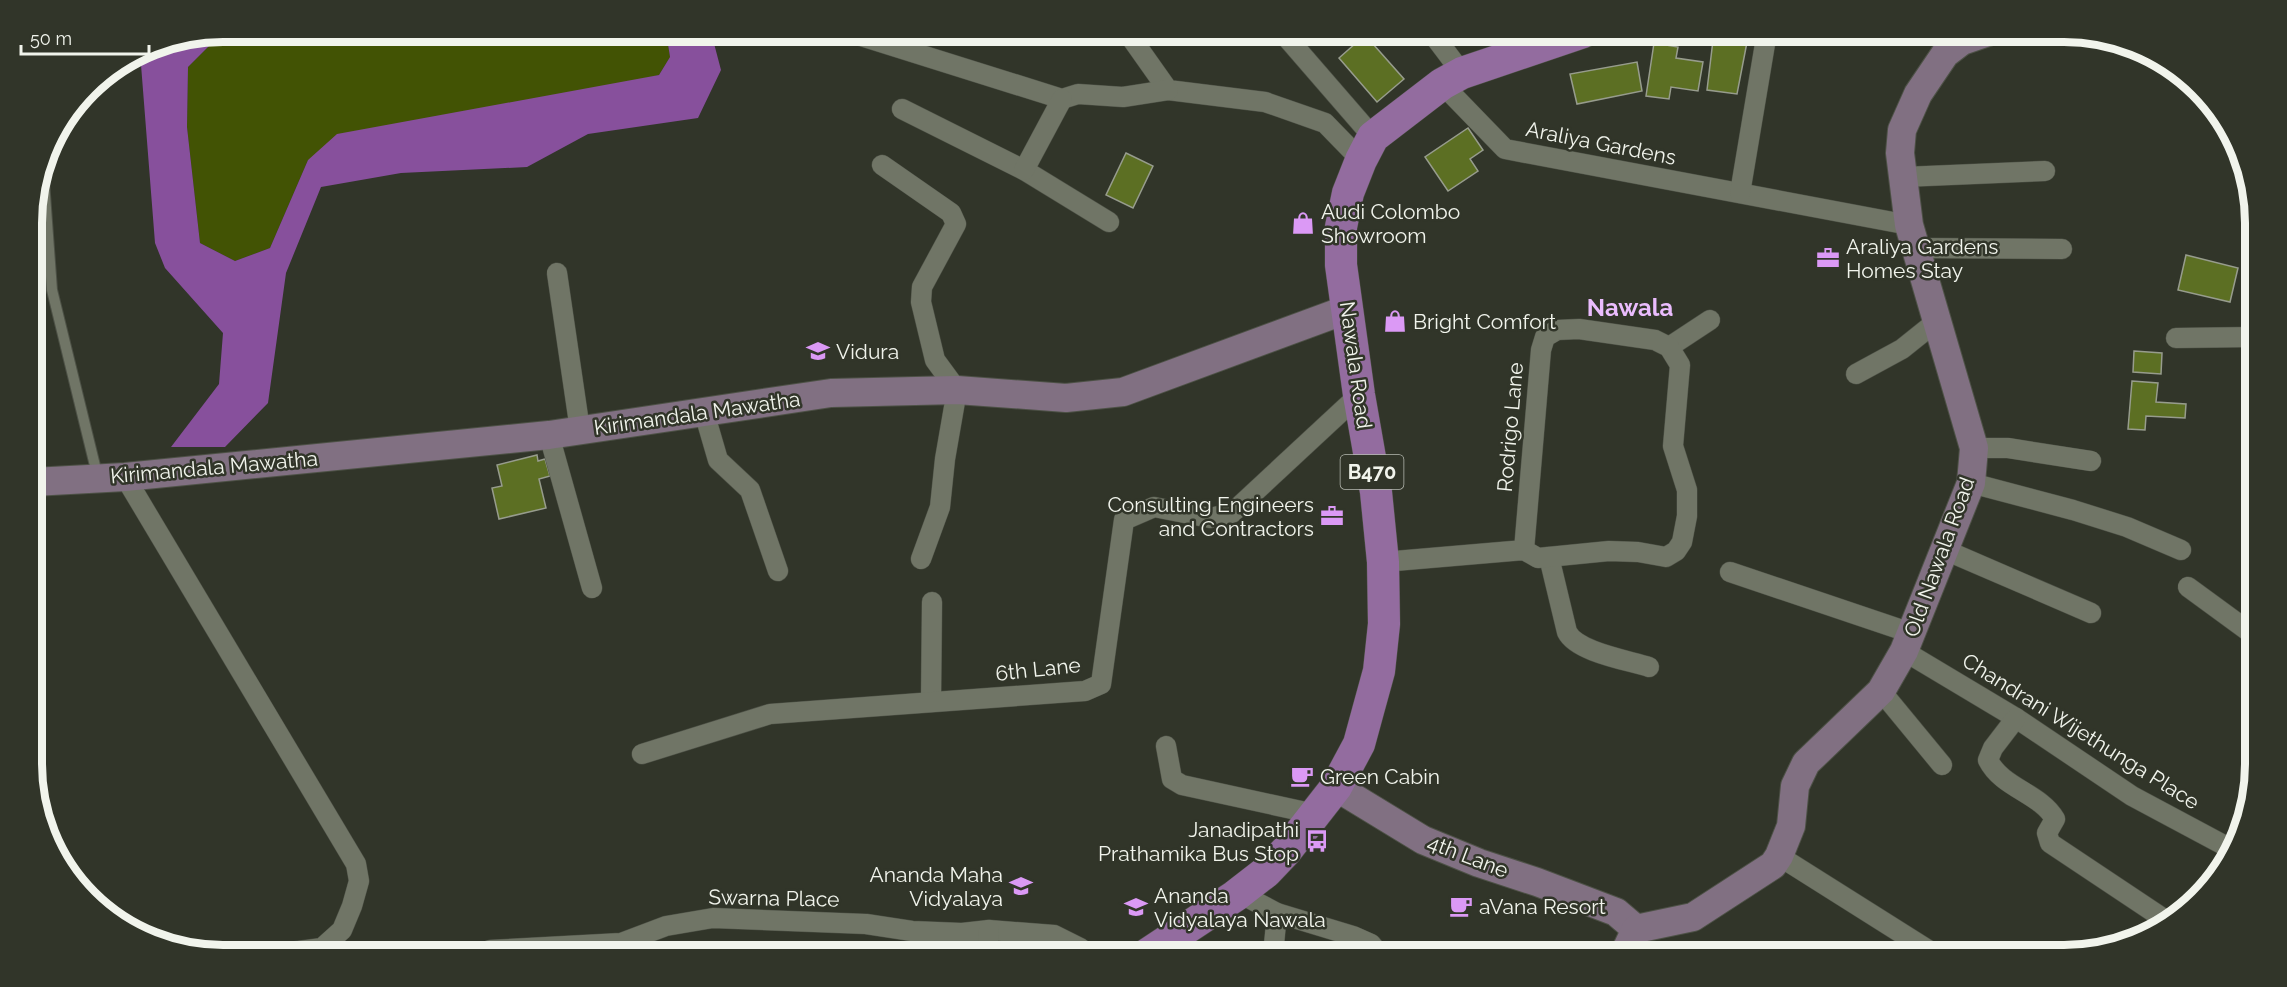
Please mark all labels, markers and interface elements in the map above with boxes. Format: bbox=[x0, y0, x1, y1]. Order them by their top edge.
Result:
scale bar bbox=[21, 18, 148, 56]
text: 50 m bbox=[30, 28, 72, 49]
street label: Araliya Gardens bbox=[1524, 116, 1678, 170]
place label: Audi Colombo Showroom bbox=[1321, 199, 1460, 248]
shop icon: Audi Colombo Showroom bbox=[1290, 210, 1316, 236]
place label: Araliya Gardens Homes Stay bbox=[1846, 234, 1999, 283]
office icon: Araliya Gardens Homes Stay bbox=[1815, 245, 1841, 271]
district label: Nawala bbox=[1587, 293, 1673, 322]
street label: Nawala Road bbox=[1335, 300, 1377, 430]
shop icon: Bright Comfort bbox=[1382, 308, 1408, 334]
place label: Bright Comfort bbox=[1413, 309, 1556, 334]
school or university icon: Vidura bbox=[805, 338, 831, 364]
place label: Vidura bbox=[836, 339, 899, 364]
street label: Rodrigo Lane bbox=[1492, 361, 1528, 493]
street label: Kirimandala Mawatha bbox=[592, 386, 802, 440]
street label: Kirimandala Mawatha bbox=[109, 445, 319, 489]
road number: B470 bbox=[1340, 455, 1404, 489]
street label: Old Nawala Road bbox=[1898, 474, 1980, 640]
place label: Consulting Engineers and Contractors bbox=[1107, 492, 1314, 541]
office icon: Consulting Engineers and Contractors bbox=[1319, 503, 1345, 529]
street label: Chandrani Wijethunga Place bbox=[1958, 648, 2204, 814]
street label: 6th Lane bbox=[994, 652, 1082, 686]
cafe icon: Green Cabin bbox=[1289, 763, 1315, 789]
place label: Green Cabin bbox=[1320, 764, 1440, 789]
place label: Janadipathi Prathamika Bus Stop bbox=[1098, 817, 1299, 866]
bus stop icon: Janadipathi Prathamika Bus Stop bbox=[1304, 828, 1330, 854]
street label: 4th Lane bbox=[1424, 829, 1512, 883]
place label: Ananda Maha Vidyalaya bbox=[870, 862, 1003, 911]
school or university icon: Ananda Maha Vidyalaya bbox=[1008, 873, 1034, 899]
place label: Ananda Vidyalaya Nawala bbox=[1154, 883, 1326, 932]
street label: Swarna Place bbox=[708, 884, 840, 912]
cafe icon: aVana Resort bbox=[1448, 893, 1474, 919]
school or university icon: Ananda Vidyalaya Nawala bbox=[1123, 894, 1149, 920]
place label: aVana Resort bbox=[1479, 894, 1606, 919]

